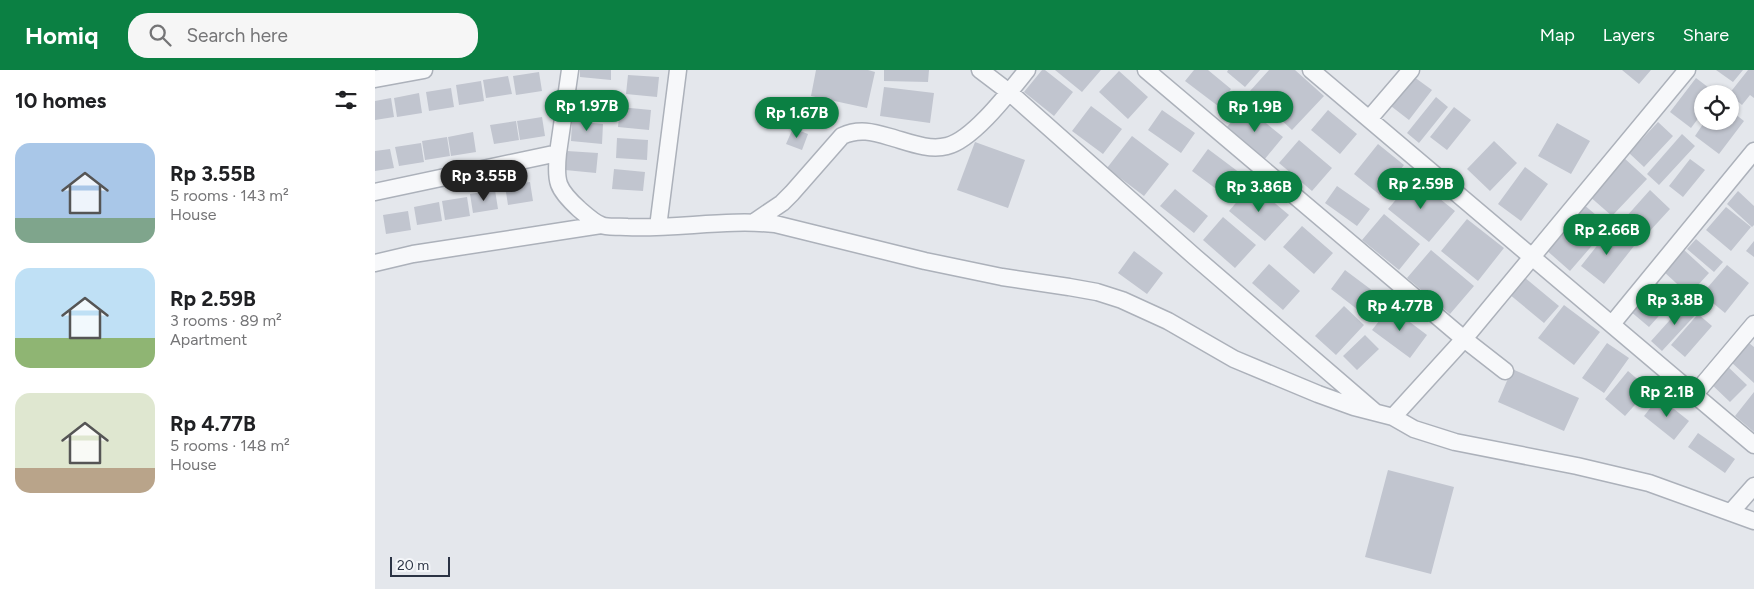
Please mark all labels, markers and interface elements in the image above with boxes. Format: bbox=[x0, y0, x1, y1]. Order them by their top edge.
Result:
search box bbox=[128, 13, 478, 58]
text: Homiq bbox=[25, 21, 98, 50]
icon: search bbox=[146, 21, 174, 49]
text: Search here bbox=[186, 24, 288, 47]
text: Map bbox=[1540, 24, 1575, 46]
text: Layers bbox=[1603, 24, 1655, 46]
text: Share bbox=[1683, 24, 1729, 46]
map controls bbox=[1694, 85, 1739, 130]
button: locate bbox=[1694, 85, 1739, 130]
icon: filters bbox=[332, 86, 360, 114]
text: 10 homes bbox=[15, 88, 106, 113]
pin: Rp 1.97B bbox=[535, 90, 639, 132]
pin: Rp 1.9B bbox=[1209, 90, 1301, 133]
text: Rp 1.97B bbox=[556, 96, 618, 115]
pin: Rp 1.67B bbox=[745, 97, 849, 139]
text: Rp 1.9B bbox=[1228, 97, 1282, 116]
text: Rp 1.67B bbox=[766, 103, 828, 122]
pin: Rp 3.55B bbox=[432, 160, 536, 202]
text: Rp 3.55B bbox=[170, 161, 255, 186]
icon: home bbox=[55, 163, 115, 223]
text: Rp 3.55B bbox=[452, 166, 517, 185]
pin: Rp 2.59B bbox=[1369, 168, 1473, 210]
pin: Rp 3.86B bbox=[1207, 170, 1311, 213]
text: Rp 2.59B bbox=[1388, 174, 1454, 193]
text: Rp 3.86B bbox=[1226, 177, 1292, 196]
text: 5 rooms · 143 m² bbox=[170, 186, 289, 205]
text: House bbox=[170, 205, 216, 224]
pin: Rp 2.66B bbox=[1555, 214, 1659, 256]
text: Rp 2.66B bbox=[1574, 220, 1640, 239]
pin: Rp 3.8B bbox=[1629, 284, 1721, 326]
text: Rp 2.59B bbox=[170, 286, 256, 311]
icon: home bbox=[55, 288, 115, 348]
pin: Rp 4.77B bbox=[1348, 290, 1452, 332]
text: Rp 3.8B bbox=[1647, 290, 1703, 309]
text: Rp 4.77B bbox=[1367, 296, 1433, 315]
text: 3 rooms · 89 m² bbox=[170, 311, 282, 330]
text: Apartment bbox=[170, 330, 247, 349]
pin: Rp 2.1B bbox=[1621, 376, 1713, 418]
text: Rp 2.1B bbox=[1640, 382, 1694, 401]
text: Rp 4.77B bbox=[170, 411, 256, 436]
icon: home bbox=[55, 413, 115, 473]
text: 5 rooms · 148 m² bbox=[170, 436, 290, 455]
text: House bbox=[170, 455, 216, 474]
scale bar bbox=[390, 554, 450, 577]
text: 20 m bbox=[397, 557, 429, 574]

